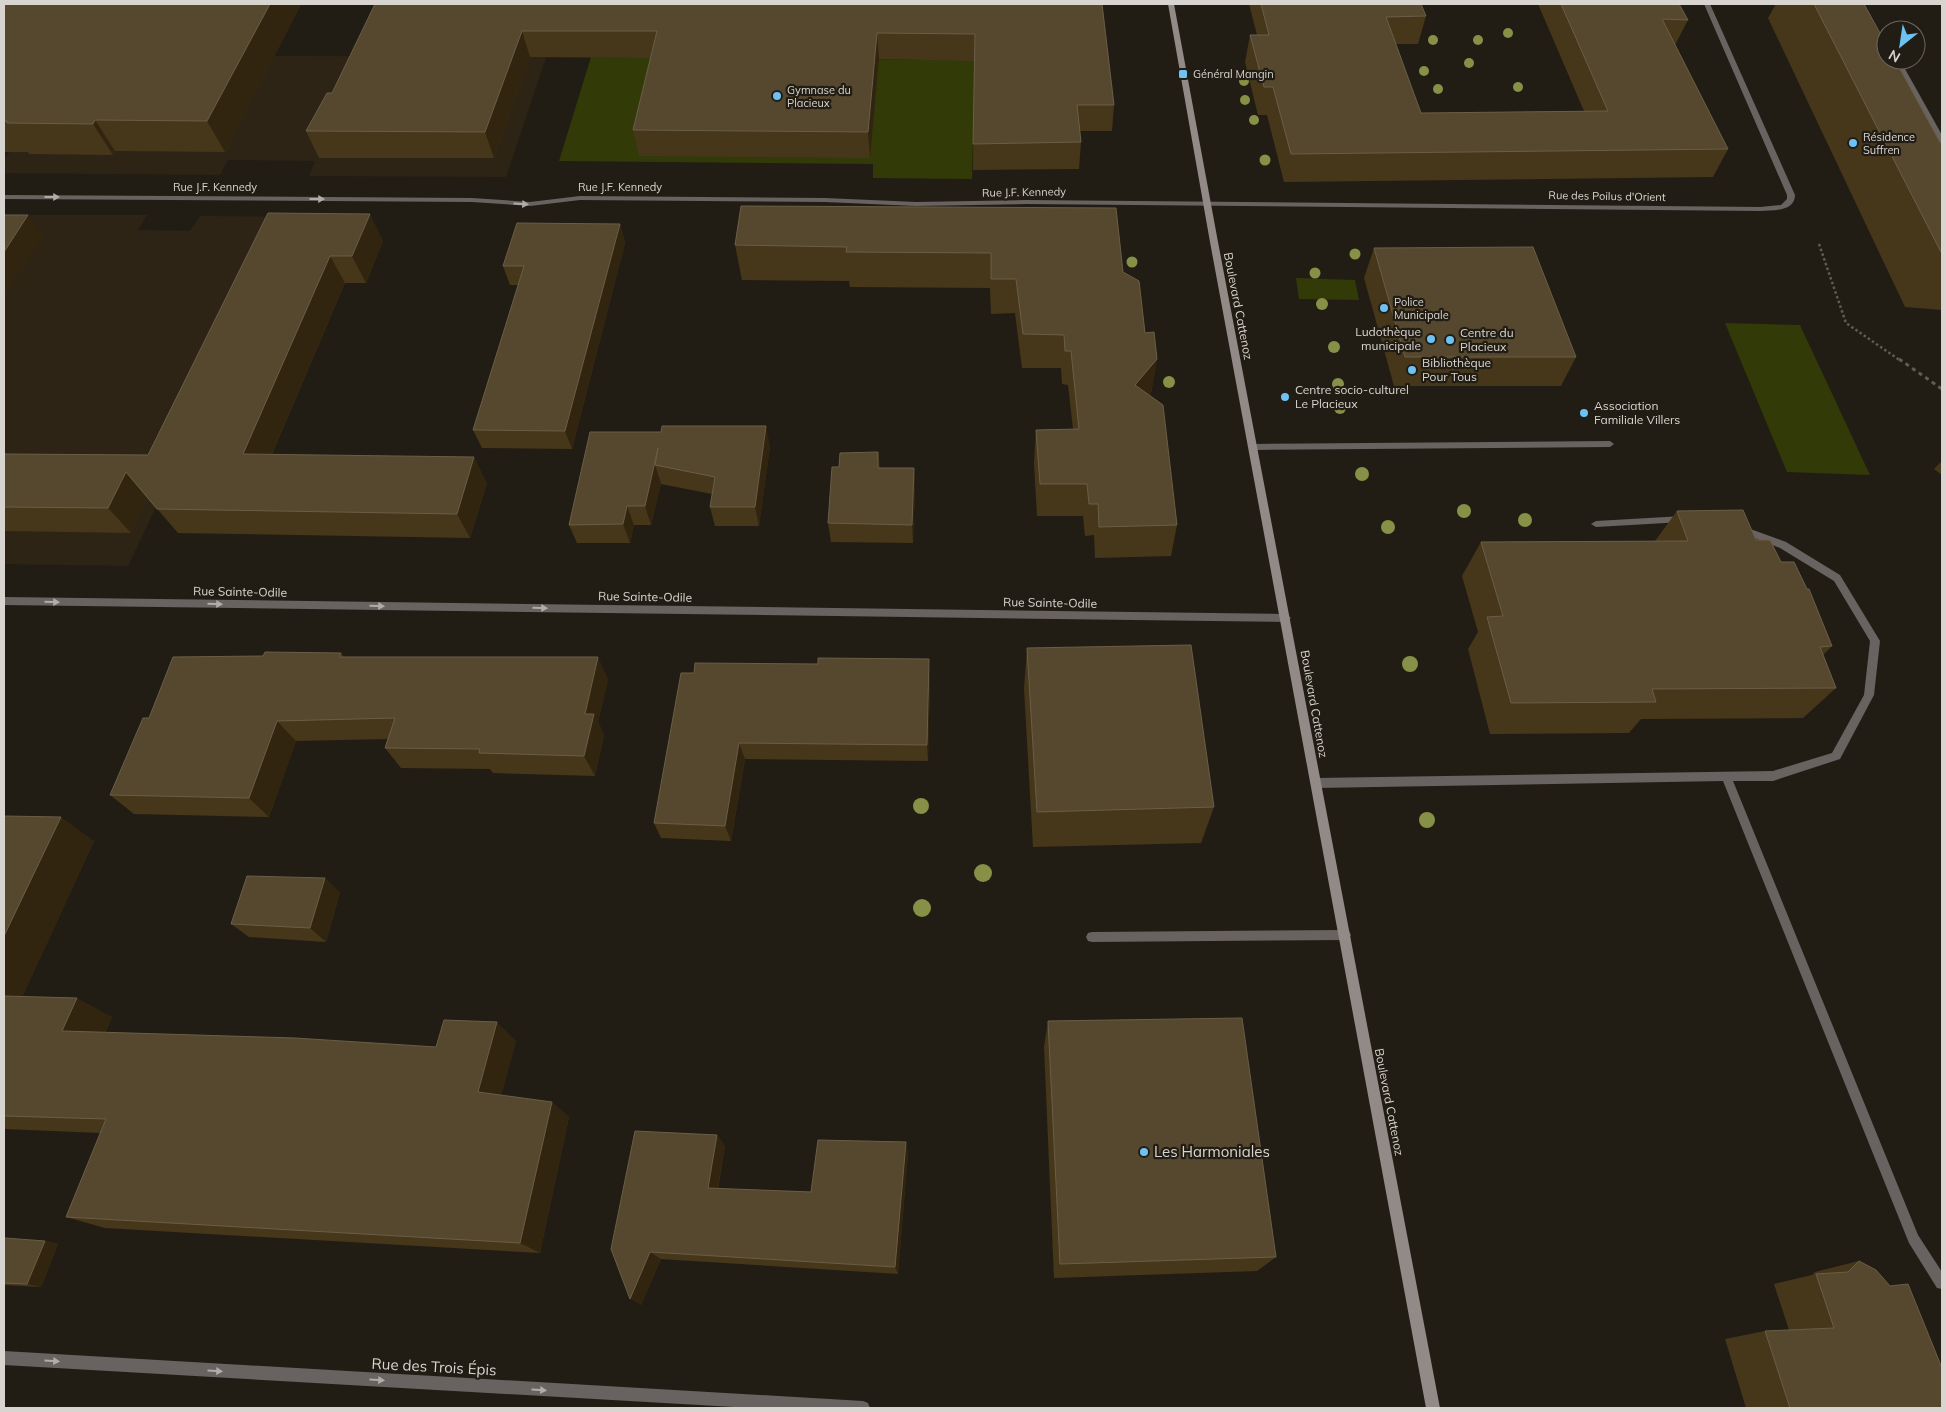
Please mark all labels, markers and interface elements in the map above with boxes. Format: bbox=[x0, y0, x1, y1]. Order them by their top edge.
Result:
north arrow bbox=[1876, 20, 1926, 70]
text: N bbox=[1885, 46, 1904, 67]
place label: Général Mangin bbox=[1193, 67, 1274, 81]
marker: Général Mangin bbox=[1177, 68, 1189, 80]
place label: Gymnase du Placieux bbox=[787, 83, 851, 110]
marker: Gymnase du Placieux bbox=[771, 90, 783, 102]
place label: Résidence Suffren bbox=[1863, 130, 1915, 157]
marker: Résidence Suffren bbox=[1847, 137, 1859, 149]
street label: Rue J.F. Kennedy bbox=[173, 180, 257, 194]
street label: Rue J.F. Kennedy bbox=[578, 180, 662, 194]
street label: Rue J.F. Kennedy bbox=[982, 184, 1066, 200]
street label: Rue des Poilus d'Orient bbox=[1548, 188, 1666, 204]
one-way arrow bbox=[45, 194, 61, 202]
one-way arrow bbox=[309, 195, 325, 203]
one-way arrow bbox=[513, 200, 529, 208]
street label: Boulevard Cattenoz bbox=[1221, 251, 1256, 361]
place label: Police Municipale bbox=[1394, 295, 1449, 322]
marker: Police Municipale bbox=[1378, 302, 1390, 314]
place label: Ludothèque municipale bbox=[1355, 324, 1421, 353]
place label: Centre du Placieux bbox=[1460, 325, 1514, 354]
marker: Ludothèque municipale bbox=[1425, 333, 1437, 345]
marker: Centre du Placieux bbox=[1444, 334, 1456, 346]
place label: Bibliothèque Pour Tous bbox=[1422, 355, 1491, 384]
marker: Bibliothèque Pour Tous bbox=[1406, 364, 1418, 376]
place label: Centre socio-culturel Le Placieux bbox=[1295, 382, 1409, 411]
marker: Centre socio-culturel Le Placieux bbox=[1279, 391, 1291, 403]
place label: Association Familiale Villers bbox=[1594, 398, 1680, 427]
marker: Association Familiale Villers bbox=[1578, 407, 1590, 419]
street label: Rue Sainte-Odile bbox=[193, 583, 287, 600]
street label: Rue Sainte-Odile bbox=[598, 588, 692, 605]
street label: Rue Sainte-Odile bbox=[1003, 594, 1097, 611]
one-way arrow bbox=[45, 598, 61, 606]
one-way arrow bbox=[207, 600, 223, 608]
one-way arrow bbox=[370, 602, 386, 610]
one-way arrow bbox=[532, 604, 548, 612]
street label: Boulevard Cattenoz bbox=[1298, 649, 1331, 759]
street label: Boulevard Cattenoz bbox=[1372, 1047, 1407, 1157]
place label: Les Harmoniales bbox=[1154, 1142, 1270, 1161]
marker: Les Harmoniales bbox=[1138, 1146, 1150, 1158]
street label: Rue des Trois Épis bbox=[371, 1354, 497, 1379]
one-way arrow bbox=[45, 1357, 61, 1365]
one-way arrow bbox=[207, 1367, 223, 1375]
one-way arrow bbox=[369, 1377, 385, 1385]
one-way arrow bbox=[531, 1386, 547, 1394]

